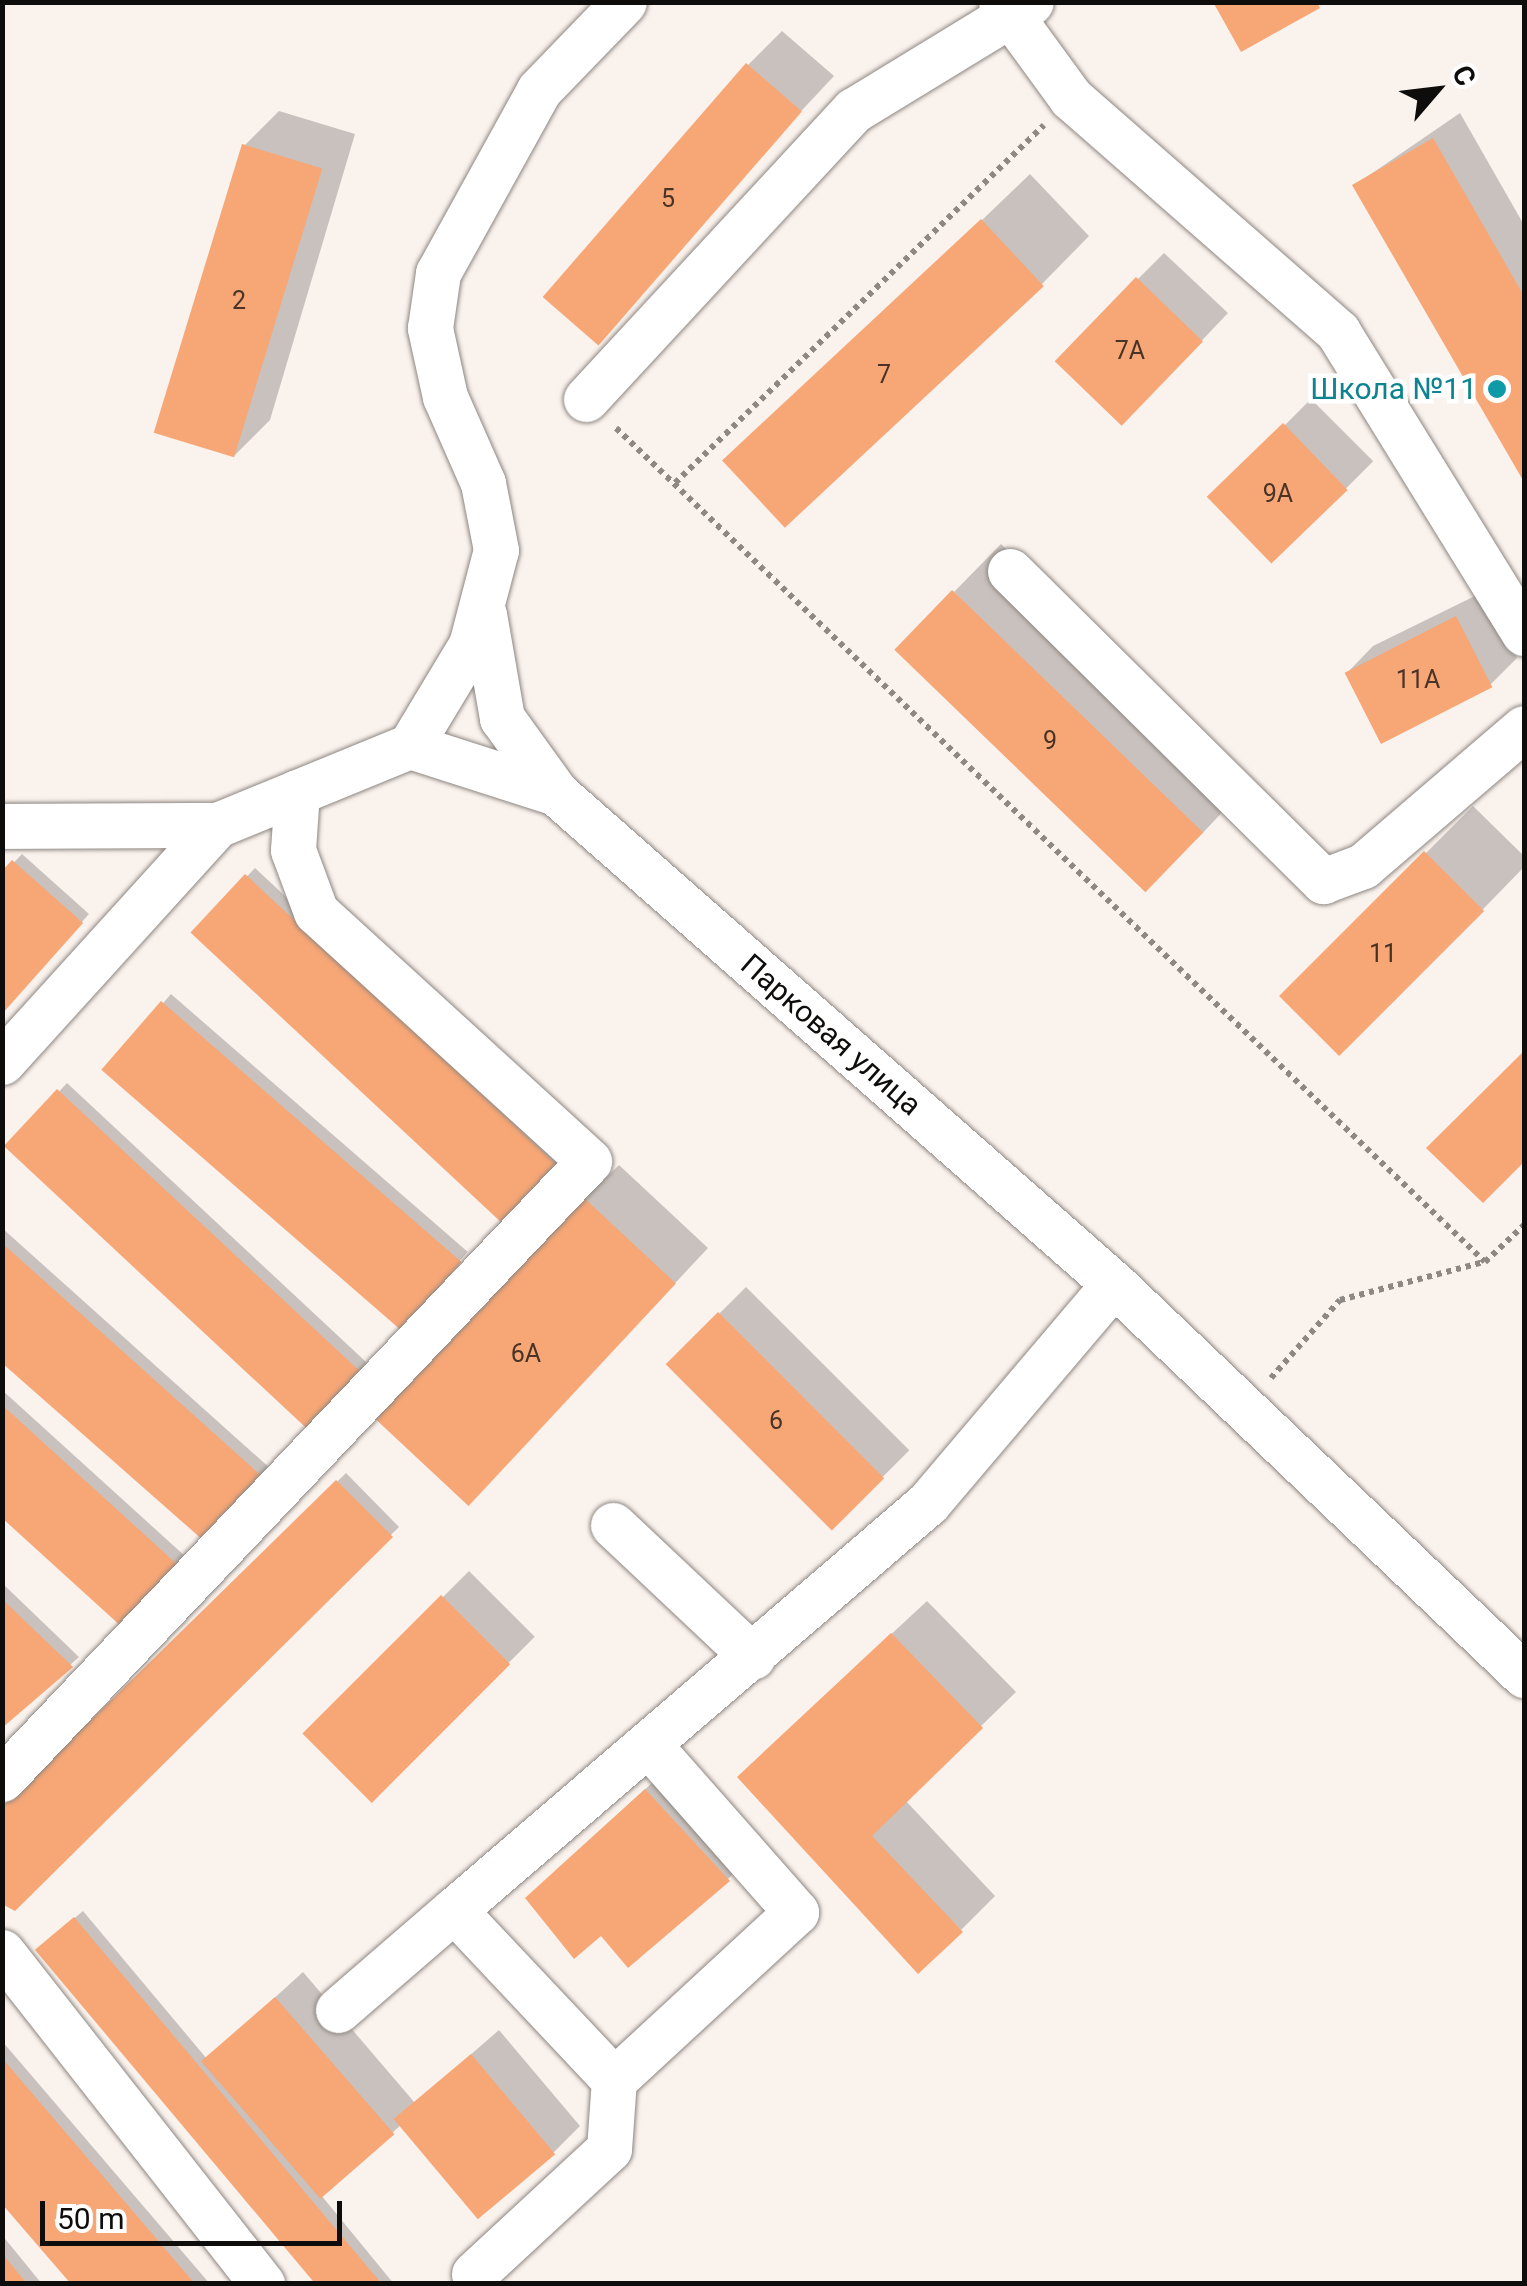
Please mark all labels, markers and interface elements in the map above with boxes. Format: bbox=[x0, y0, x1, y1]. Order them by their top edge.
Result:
north arrow bbox=[1387, 40, 1487, 140]
text: С bbox=[1445, 60, 1483, 92]
house number: 5 bbox=[661, 184, 675, 214]
house number: 2 bbox=[232, 286, 246, 316]
house number: 7А bbox=[1115, 336, 1145, 366]
house number: 7 bbox=[877, 360, 891, 390]
place label: Школа №11 bbox=[1310, 371, 1477, 407]
marker: Школа №11 bbox=[1486, 378, 1508, 400]
house number: 9А bbox=[1263, 479, 1293, 509]
house number: 11А bbox=[1396, 665, 1440, 695]
house number: 9 bbox=[1043, 726, 1057, 756]
house number: 11 bbox=[1369, 939, 1397, 969]
street label: Парковая улица bbox=[733, 947, 929, 1123]
house number: 6А bbox=[511, 1339, 541, 1369]
house number: 6 bbox=[769, 1406, 783, 1436]
scale bar bbox=[45, 2181, 348, 2243]
text: 50 m bbox=[57, 2201, 124, 2236]

